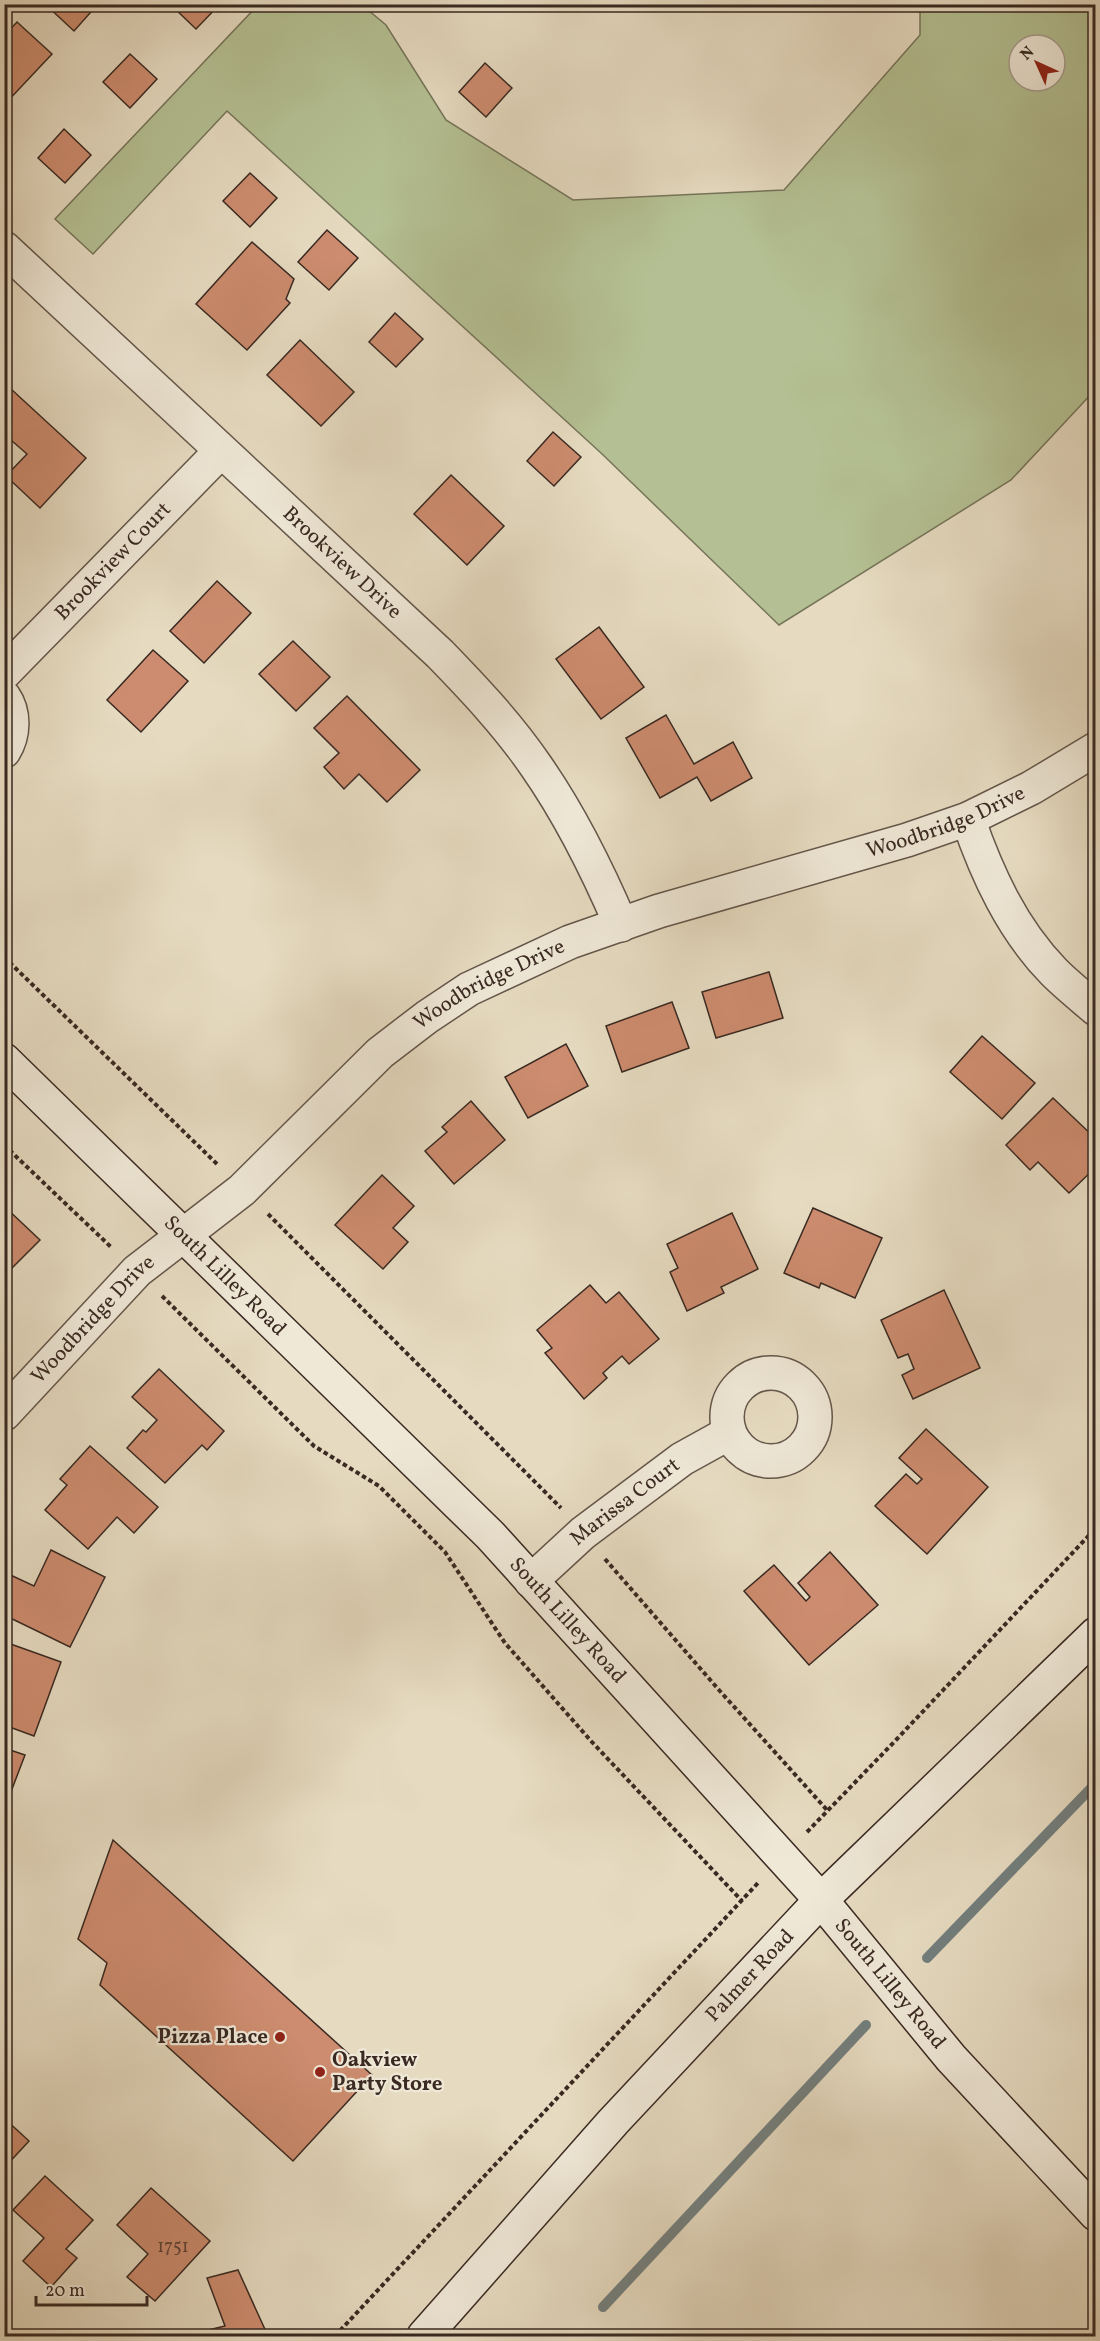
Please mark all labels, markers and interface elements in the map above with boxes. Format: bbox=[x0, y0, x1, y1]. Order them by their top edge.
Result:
north arrow bbox=[1007, 33, 1067, 93]
text: N bbox=[1016, 42, 1040, 66]
street label: Brookview Court bbox=[48, 496, 178, 627]
street label: Brookview Drive bbox=[276, 500, 408, 626]
street label: Woodbridge Drive bbox=[863, 779, 1030, 865]
street label: Woodbridge Drive bbox=[407, 932, 570, 1037]
street label: South Lilley Road bbox=[157, 1209, 293, 1343]
street label: Woodbridge Drive bbox=[25, 1248, 161, 1390]
street label: Marissa Court bbox=[563, 1451, 686, 1553]
street label: South Lilley Road bbox=[503, 1551, 633, 1690]
street label: South Lilley Road bbox=[828, 1912, 953, 2056]
street label: Palmer Road bbox=[699, 1923, 801, 2029]
place label: Pizza Place bbox=[158, 2023, 268, 2052]
marker: Pizza Place bbox=[273, 2030, 287, 2044]
place label: Oakview Party Store bbox=[332, 2046, 443, 2099]
marker: Oakview Party Store bbox=[313, 2065, 327, 2079]
house number: 1751 bbox=[157, 2235, 189, 2260]
scale bar bbox=[36, 2269, 147, 2307]
text: 20 m bbox=[45, 2279, 85, 2304]

